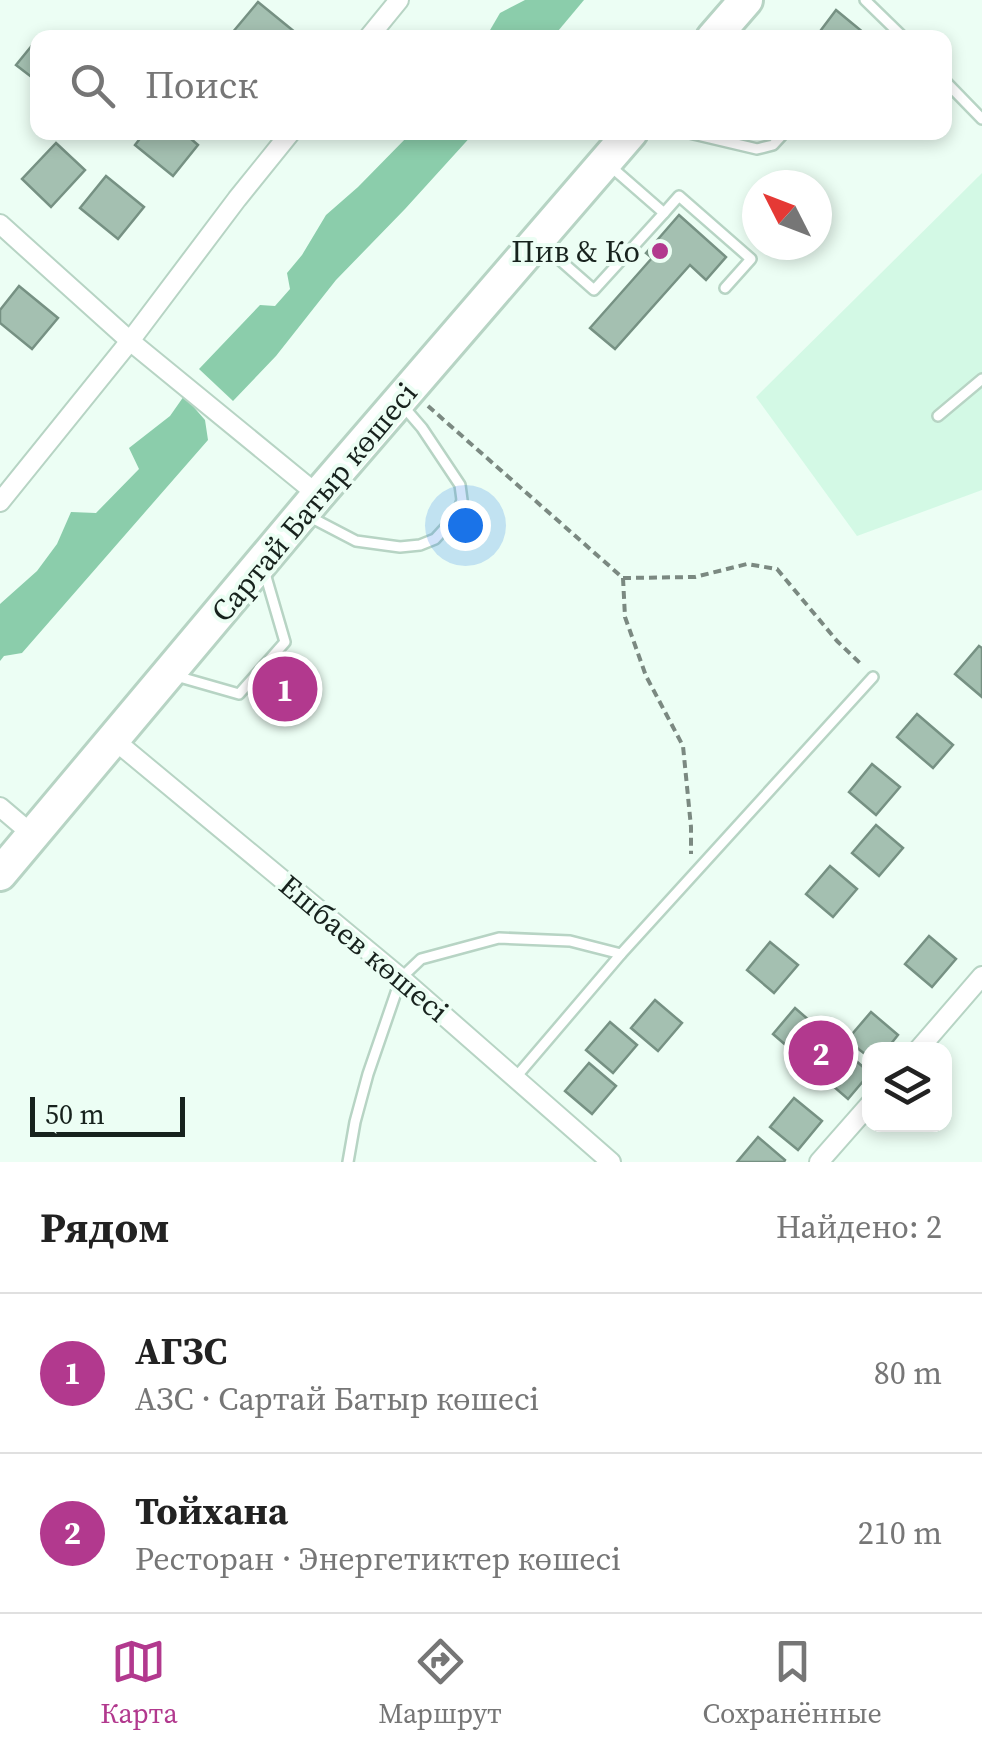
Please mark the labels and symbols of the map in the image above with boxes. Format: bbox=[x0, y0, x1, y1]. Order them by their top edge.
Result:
north arrow bbox=[742, 170, 832, 260]
place label: Пив & Ко bbox=[511, 231, 640, 272]
marker: Пив & Ко bbox=[649, 240, 671, 262]
street label: Сартай Батыр көшесі bbox=[202, 374, 426, 630]
your location bbox=[440, 500, 491, 551]
pin: 1 bbox=[252, 652, 318, 726]
street label: Ешбаев көшесі bbox=[271, 865, 457, 1031]
pin: 2 bbox=[788, 1016, 854, 1090]
scale bar bbox=[30, 1092, 185, 1136]

